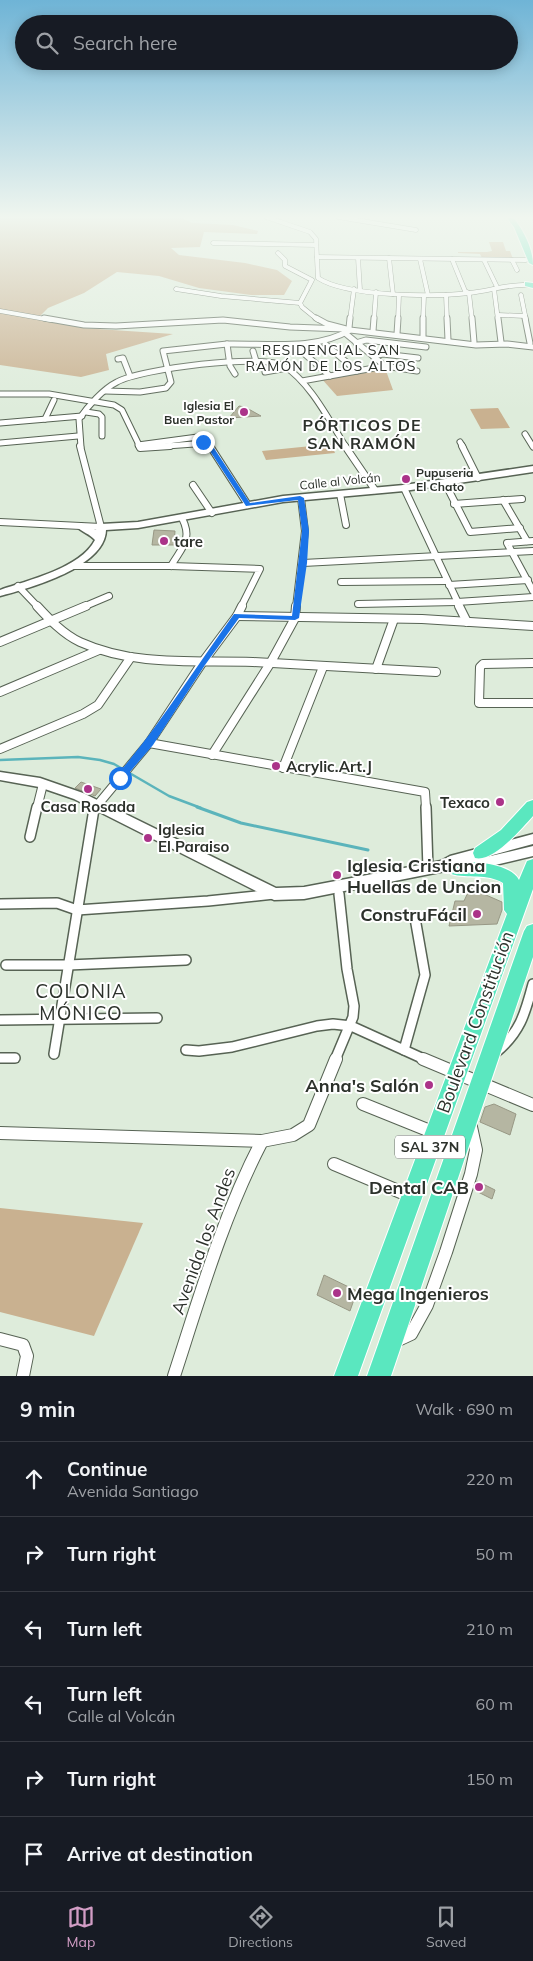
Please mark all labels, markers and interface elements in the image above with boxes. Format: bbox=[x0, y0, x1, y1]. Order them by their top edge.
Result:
search box bbox=[15, 15, 518, 70]
icon: search bbox=[33, 29, 61, 57]
text: Search here bbox=[73, 31, 177, 55]
district label: RESIDENCIAL SAN RAMÓN DE LOS ALTOS bbox=[246, 341, 416, 375]
place label: Iglesia El Buen Pastor bbox=[164, 398, 234, 427]
marker: Iglesia El Buen Pastor bbox=[238, 406, 250, 418]
district label: PÓRTICOS DE SAN RAMÓN bbox=[302, 415, 422, 453]
route end bbox=[192, 431, 215, 454]
place label: Pupuseria El Chato bbox=[416, 465, 474, 494]
street label: Calle al Volcán bbox=[299, 469, 381, 493]
marker: Pupuseria El Chato bbox=[400, 473, 412, 485]
place label: tare bbox=[174, 532, 203, 551]
marker: tare bbox=[158, 535, 170, 547]
place label: Acrylic.Art.J bbox=[286, 757, 372, 776]
marker: Acrylic.Art.J bbox=[270, 760, 282, 772]
route start bbox=[109, 767, 132, 790]
marker: Casa Rosada bbox=[82, 783, 94, 795]
place label: Texaco bbox=[440, 793, 490, 812]
marker: Texaco bbox=[494, 796, 506, 808]
place label: Casa Rosada bbox=[41, 797, 135, 816]
place label: Iglesia El Paraiso bbox=[158, 820, 229, 856]
marker: Iglesia El Paraiso bbox=[142, 832, 154, 844]
place label: Iglesia Cristiana Huellas de Uncion bbox=[347, 854, 501, 898]
marker: Iglesia Cristiana Huellas de Uncion bbox=[331, 869, 343, 881]
place label: ConstruFácil bbox=[360, 903, 467, 926]
marker: ConstruFácil bbox=[471, 908, 483, 920]
street label: Boulevard Constitución bbox=[431, 928, 519, 1116]
district label: COLONIA MÓNICO bbox=[35, 979, 127, 1025]
place label: Anna's Salón bbox=[305, 1074, 419, 1097]
marker: Anna's Salón bbox=[423, 1079, 435, 1091]
road number: SAL 37N bbox=[395, 1136, 465, 1158]
street label: Avenida los Andes bbox=[166, 1164, 240, 1318]
place label: Dental CAB bbox=[369, 1176, 469, 1199]
marker: Dental CAB bbox=[473, 1181, 485, 1193]
place label: Mega Ingenieros bbox=[347, 1282, 489, 1305]
marker: Mega Ingenieros bbox=[331, 1287, 343, 1299]
text: 9 min bbox=[20, 1396, 75, 1422]
text: Walk · 690 m bbox=[415, 1399, 513, 1419]
text: Continue bbox=[67, 1457, 147, 1481]
icon: ahead bbox=[20, 1465, 48, 1493]
text: 220 m bbox=[466, 1469, 513, 1489]
text: Avenida Santiago bbox=[67, 1481, 199, 1501]
icon: right bbox=[20, 1540, 48, 1568]
text: Turn right bbox=[67, 1542, 156, 1566]
text: 50 m bbox=[476, 1544, 513, 1564]
icon: left bbox=[20, 1615, 48, 1643]
text: Turn left bbox=[67, 1617, 142, 1641]
text: 210 m bbox=[466, 1619, 513, 1639]
text: Turn left bbox=[67, 1682, 142, 1706]
icon: left bbox=[20, 1690, 48, 1718]
text: 60 m bbox=[476, 1694, 513, 1714]
text: Calle al Volcán bbox=[67, 1706, 175, 1726]
icon: right bbox=[20, 1765, 48, 1793]
text: Turn right bbox=[67, 1767, 156, 1791]
text: 150 m bbox=[466, 1769, 513, 1789]
icon: arrive bbox=[20, 1840, 48, 1868]
text: Arrive at destination bbox=[67, 1842, 253, 1866]
tab: Map bbox=[67, 1903, 95, 1951]
tab: Directions bbox=[228, 1903, 293, 1951]
tab: Saved bbox=[426, 1903, 466, 1951]

